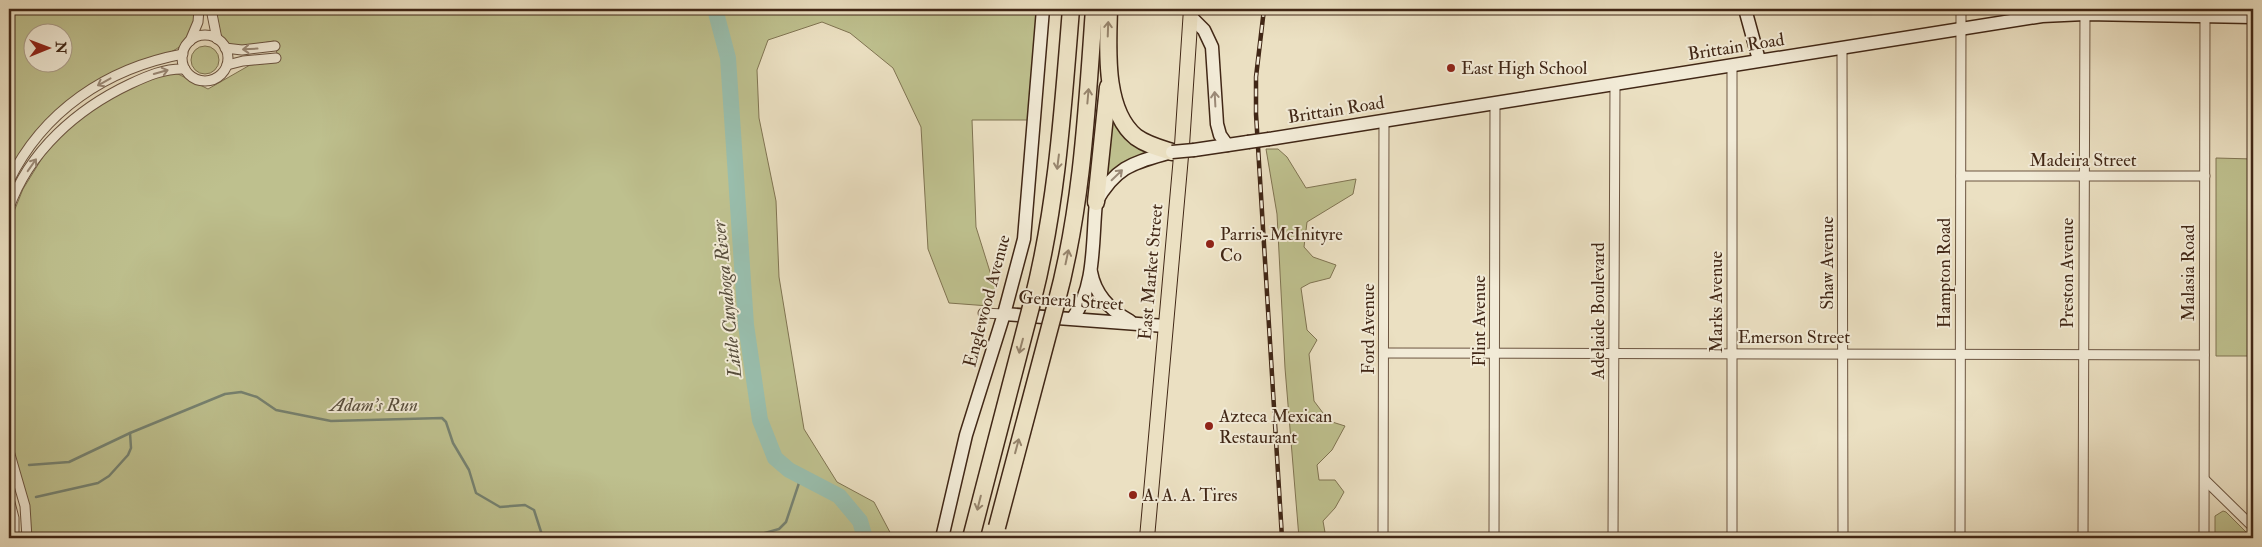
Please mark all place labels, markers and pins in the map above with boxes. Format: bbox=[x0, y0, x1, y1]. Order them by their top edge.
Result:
place label: East High School bbox=[1461, 57, 1588, 80]
marker: East High School bbox=[1445, 62, 1457, 74]
place label: Parris-McInityre Co bbox=[1220, 223, 1343, 267]
marker: Parris-McInityre Co bbox=[1204, 238, 1216, 250]
place label: Azteca Mexican Restaurant bbox=[1218, 405, 1332, 449]
marker: Azteca Mexican Restaurant bbox=[1203, 420, 1215, 432]
place label: A. A. A. Tires bbox=[1142, 484, 1237, 507]
marker: A. A. A. Tires bbox=[1127, 489, 1139, 501]

